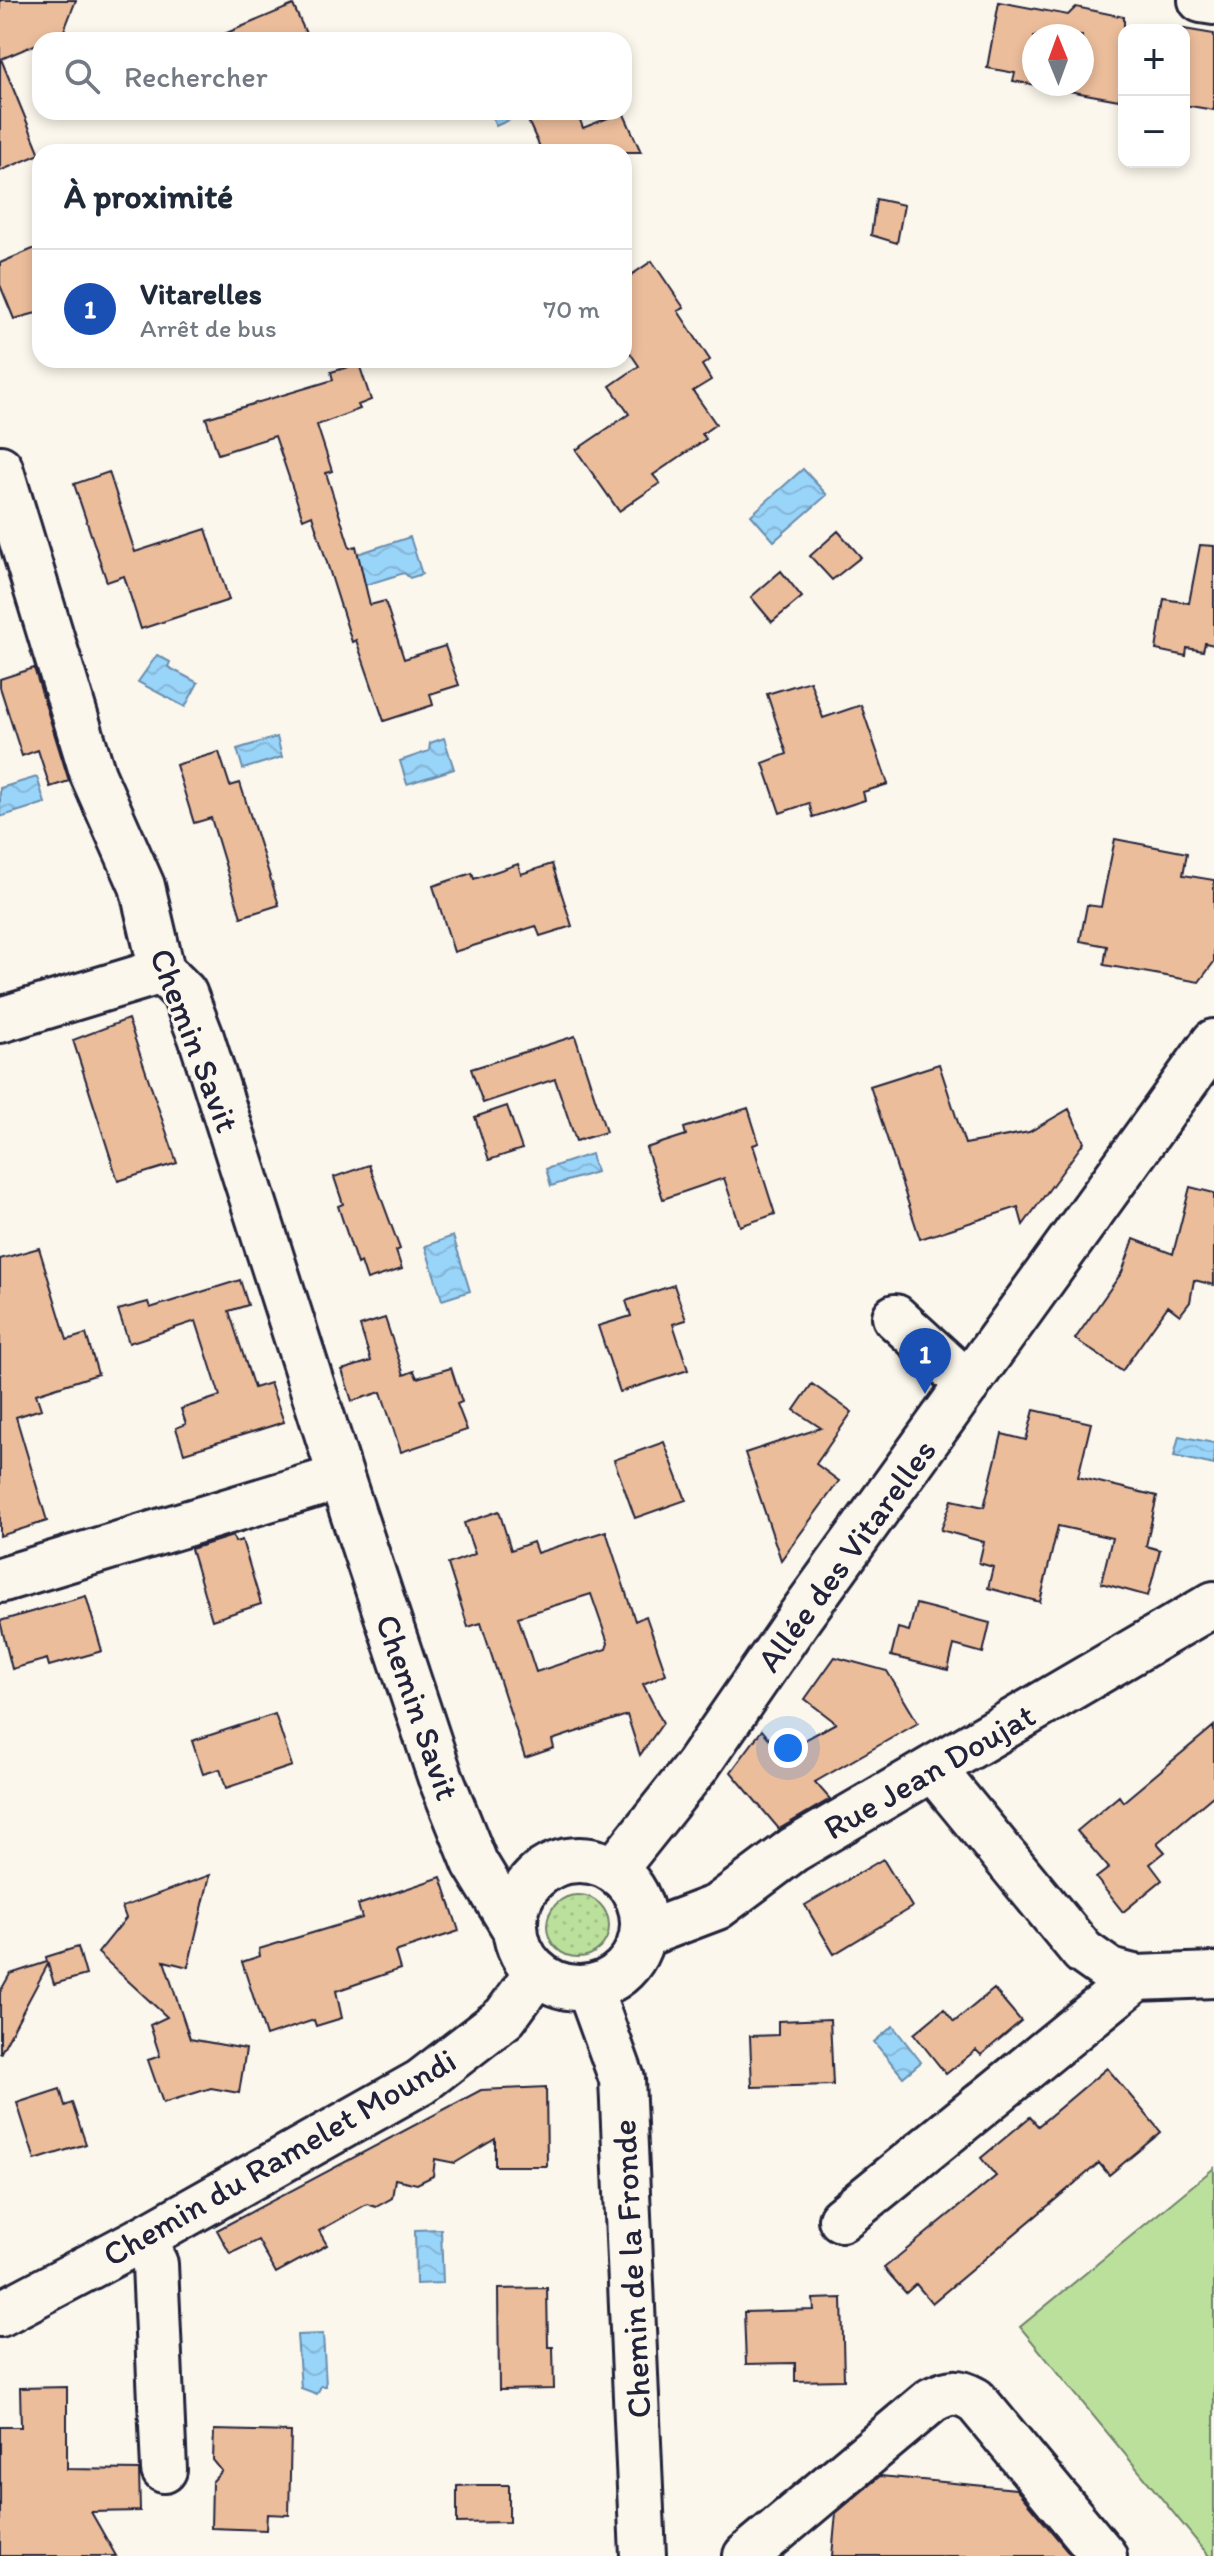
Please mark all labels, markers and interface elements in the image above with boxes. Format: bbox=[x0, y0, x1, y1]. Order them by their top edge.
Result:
north arrow bbox=[1022, 24, 1094, 96]
map controls bbox=[1118, 24, 1190, 168]
button: + bbox=[1118, 24, 1190, 96]
search box bbox=[32, 32, 632, 120]
icon: search bbox=[60, 54, 104, 98]
text: Rechercher bbox=[124, 58, 268, 95]
button: − bbox=[1118, 96, 1190, 168]
text: À proximité bbox=[64, 176, 233, 217]
text: Vitarelles bbox=[140, 275, 262, 312]
text: 1 bbox=[84, 293, 96, 325]
text: 70 m bbox=[543, 293, 600, 325]
text: Arrêt de bus bbox=[140, 312, 277, 344]
street label: Chemin Savit bbox=[141, 943, 248, 1138]
pin: 1 bbox=[899, 1328, 951, 1394]
street label: Allée des Vitarelles bbox=[748, 1431, 945, 1680]
street label: Chemin Savit bbox=[367, 1609, 468, 1805]
street label: Rue Jean Doujat bbox=[816, 1694, 1042, 1849]
your location bbox=[768, 1728, 808, 1768]
street label: Chemin du Ramelet Moundi bbox=[95, 2039, 463, 2275]
street label: Chemin de la Fronde bbox=[603, 2119, 660, 2419]

